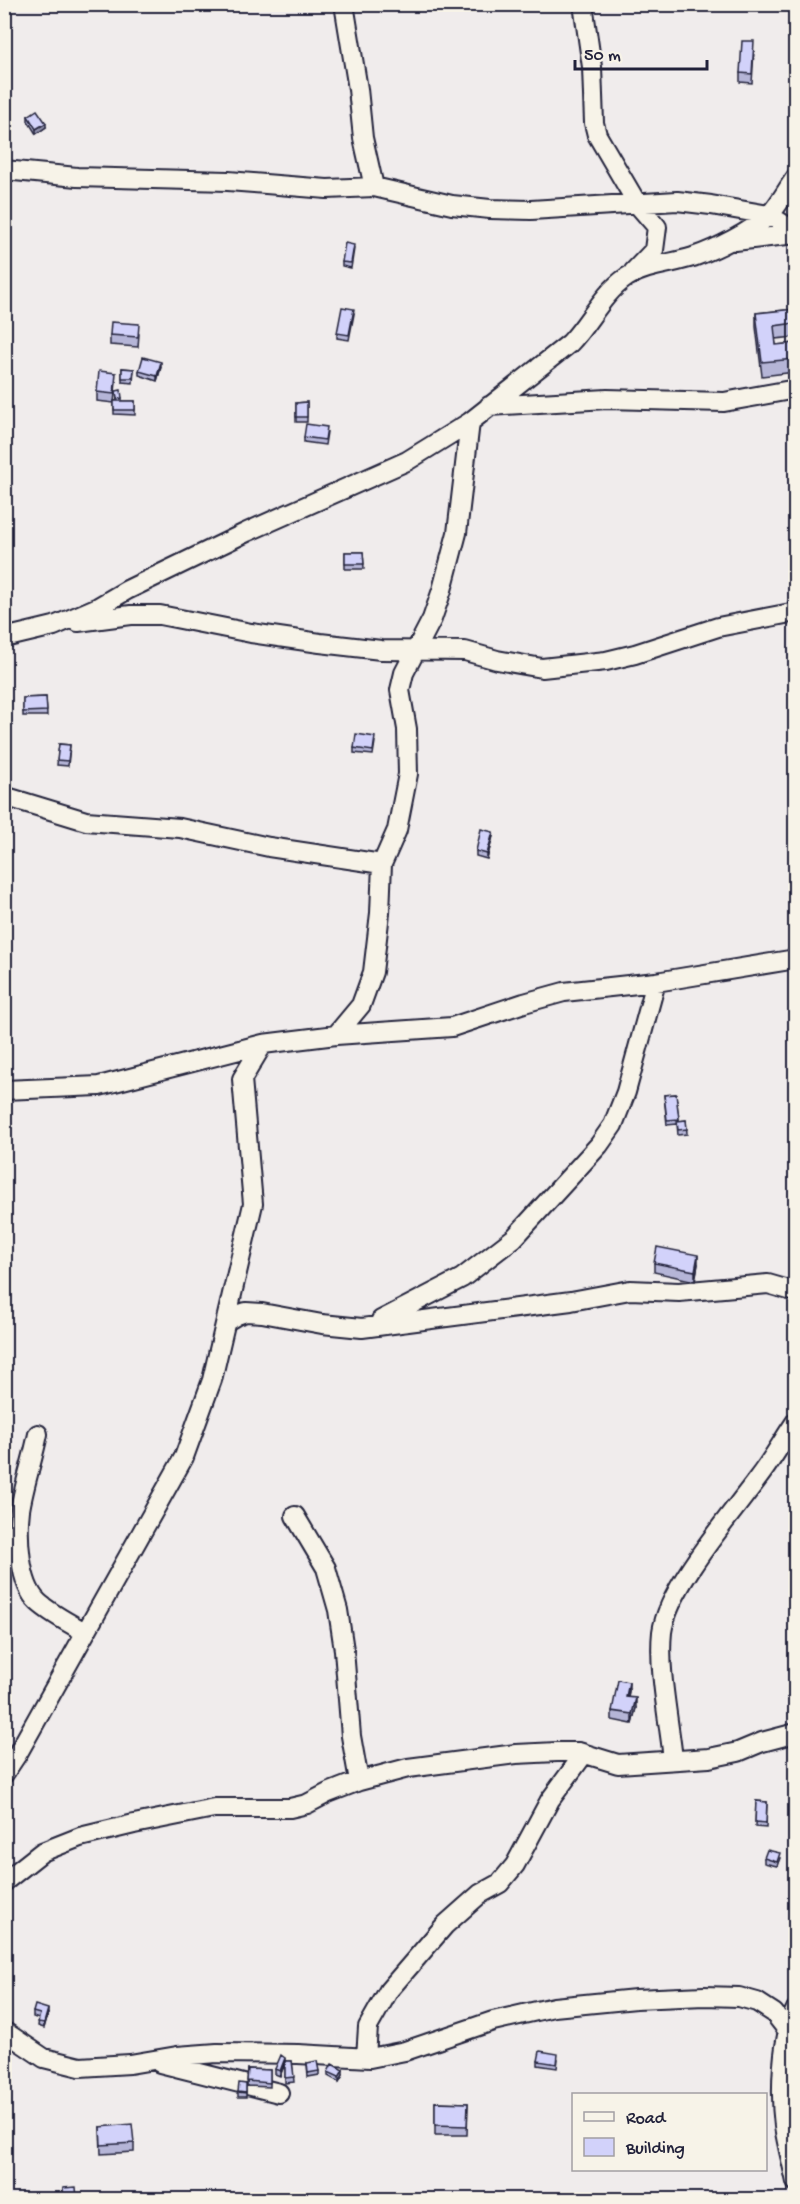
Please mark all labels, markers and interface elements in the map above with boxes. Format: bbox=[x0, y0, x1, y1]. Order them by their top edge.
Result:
scale bar bbox=[575, 33, 707, 71]
text: 50 m bbox=[584, 46, 621, 67]
legend bbox=[572, 2093, 767, 2171]
text: Road bbox=[626, 2109, 667, 2130]
text: Building bbox=[625, 2139, 685, 2160]

